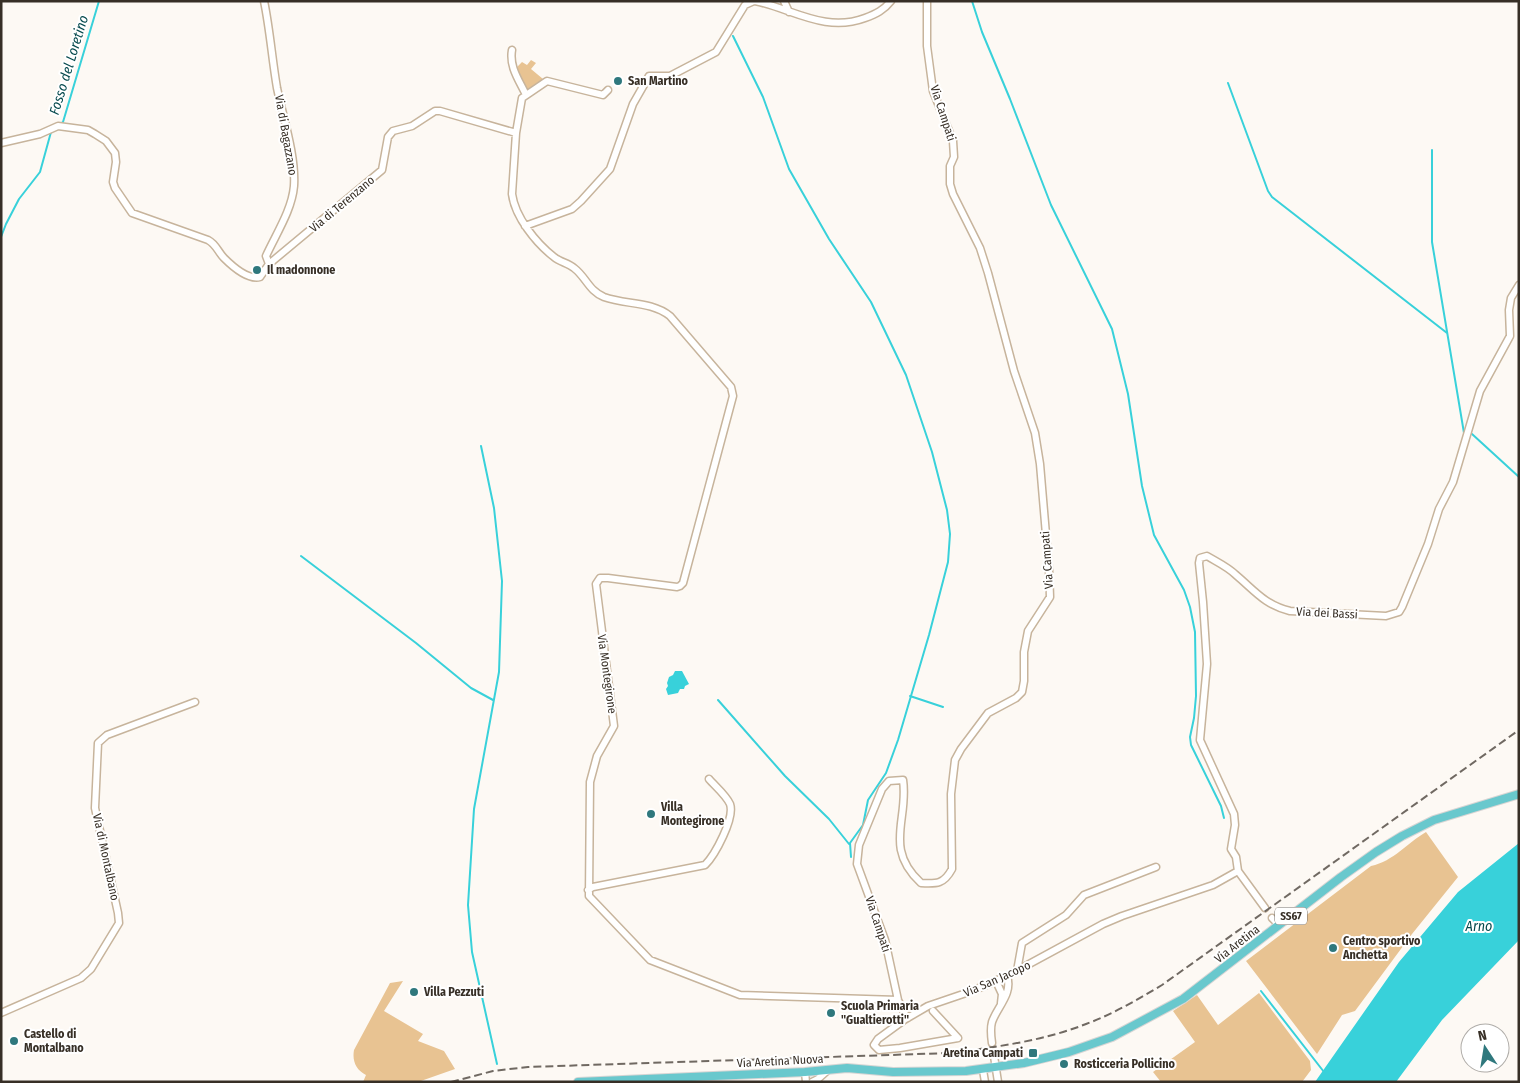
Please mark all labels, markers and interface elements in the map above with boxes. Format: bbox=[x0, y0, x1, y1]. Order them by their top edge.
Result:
water label: Fosso del Loretino bbox=[46, 13, 92, 117]
place label: San Martino bbox=[628, 74, 689, 88]
marker: San Martino bbox=[612, 75, 624, 87]
street label: Via Campati bbox=[927, 83, 959, 143]
street label: Via di Bagazzano bbox=[272, 94, 300, 176]
street label: Via di Terenzano bbox=[307, 173, 377, 235]
place label: Il madonnone bbox=[267, 263, 335, 277]
marker: Il madonnone bbox=[251, 264, 263, 276]
street label: Via Campati bbox=[1038, 531, 1056, 589]
street label: Via dei Bassi bbox=[1296, 604, 1358, 622]
street label: Via Montegirone bbox=[595, 634, 619, 715]
place label: Villa Montegirone bbox=[660, 800, 724, 828]
marker: Villa Montegirone bbox=[645, 808, 657, 820]
street label: Via di Montalbano bbox=[90, 812, 122, 902]
street label: Via Campati bbox=[862, 894, 894, 954]
road number: SS67 bbox=[1275, 908, 1307, 924]
water label: Arno bbox=[1465, 918, 1492, 935]
street label: Via Aretina bbox=[1212, 922, 1262, 966]
place label: Centro sportivo Anchetta bbox=[1342, 934, 1421, 962]
marker: Centro sportivo Anchetta bbox=[1327, 942, 1339, 954]
street label: Via San Jacopo bbox=[961, 958, 1033, 1000]
place label: Villa Pezzuti bbox=[423, 985, 484, 999]
marker: Villa Pezzuti bbox=[408, 986, 420, 998]
place label: Scuola Primaria "Gualtierotti" bbox=[841, 999, 919, 1027]
marker: Scuola Primaria "Gualtierotti" bbox=[825, 1007, 837, 1019]
north arrow bbox=[1460, 1023, 1510, 1073]
place label: Castello di Montalbano bbox=[24, 1027, 84, 1055]
text: N bbox=[1477, 1027, 1488, 1045]
marker: Castello di Montalbano bbox=[8, 1035, 20, 1047]
place label: Aretina Campati bbox=[942, 1046, 1023, 1060]
marker: Aretina Campati bbox=[1027, 1047, 1039, 1059]
street label: Via Aretina Nuova bbox=[736, 1052, 824, 1070]
place label: Rosticceria Pollicino bbox=[1074, 1057, 1175, 1071]
marker: Rosticceria Pollicino bbox=[1058, 1058, 1070, 1070]

